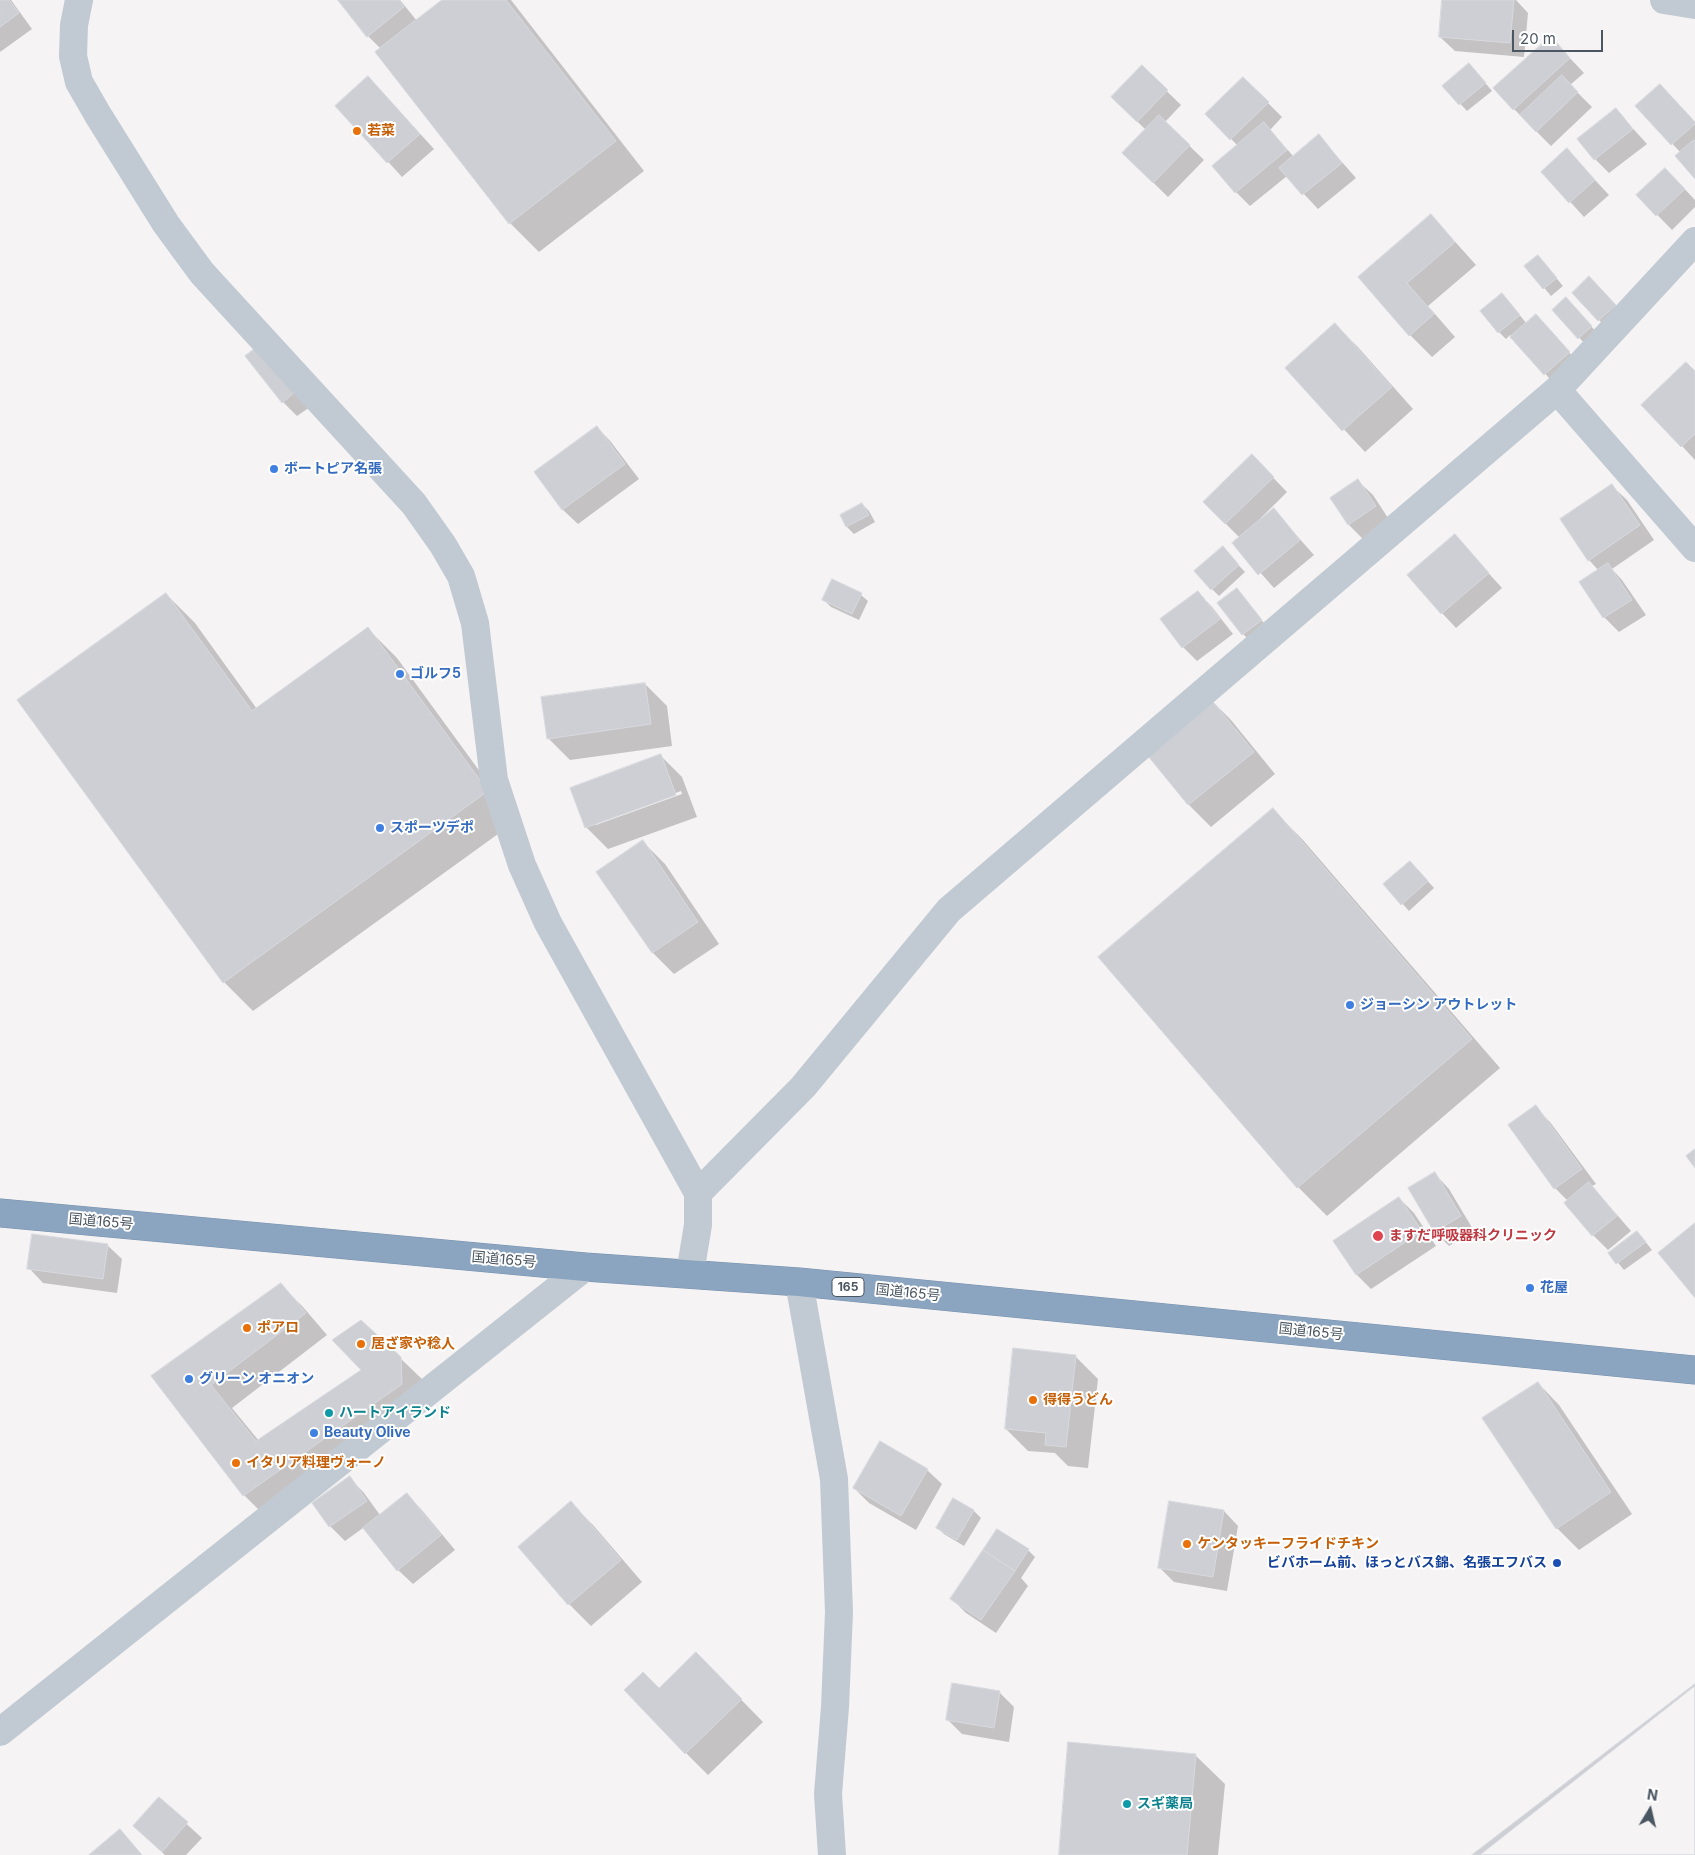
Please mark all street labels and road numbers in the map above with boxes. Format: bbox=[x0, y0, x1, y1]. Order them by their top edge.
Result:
street label: 国道165号 bbox=[68, 1211, 134, 1233]
street label: 国道165号 bbox=[471, 1249, 537, 1271]
road number: 165 bbox=[832, 1277, 864, 1296]
street label: 国道165号 bbox=[875, 1281, 941, 1305]
street label: 国道165号 bbox=[1278, 1320, 1344, 1344]

